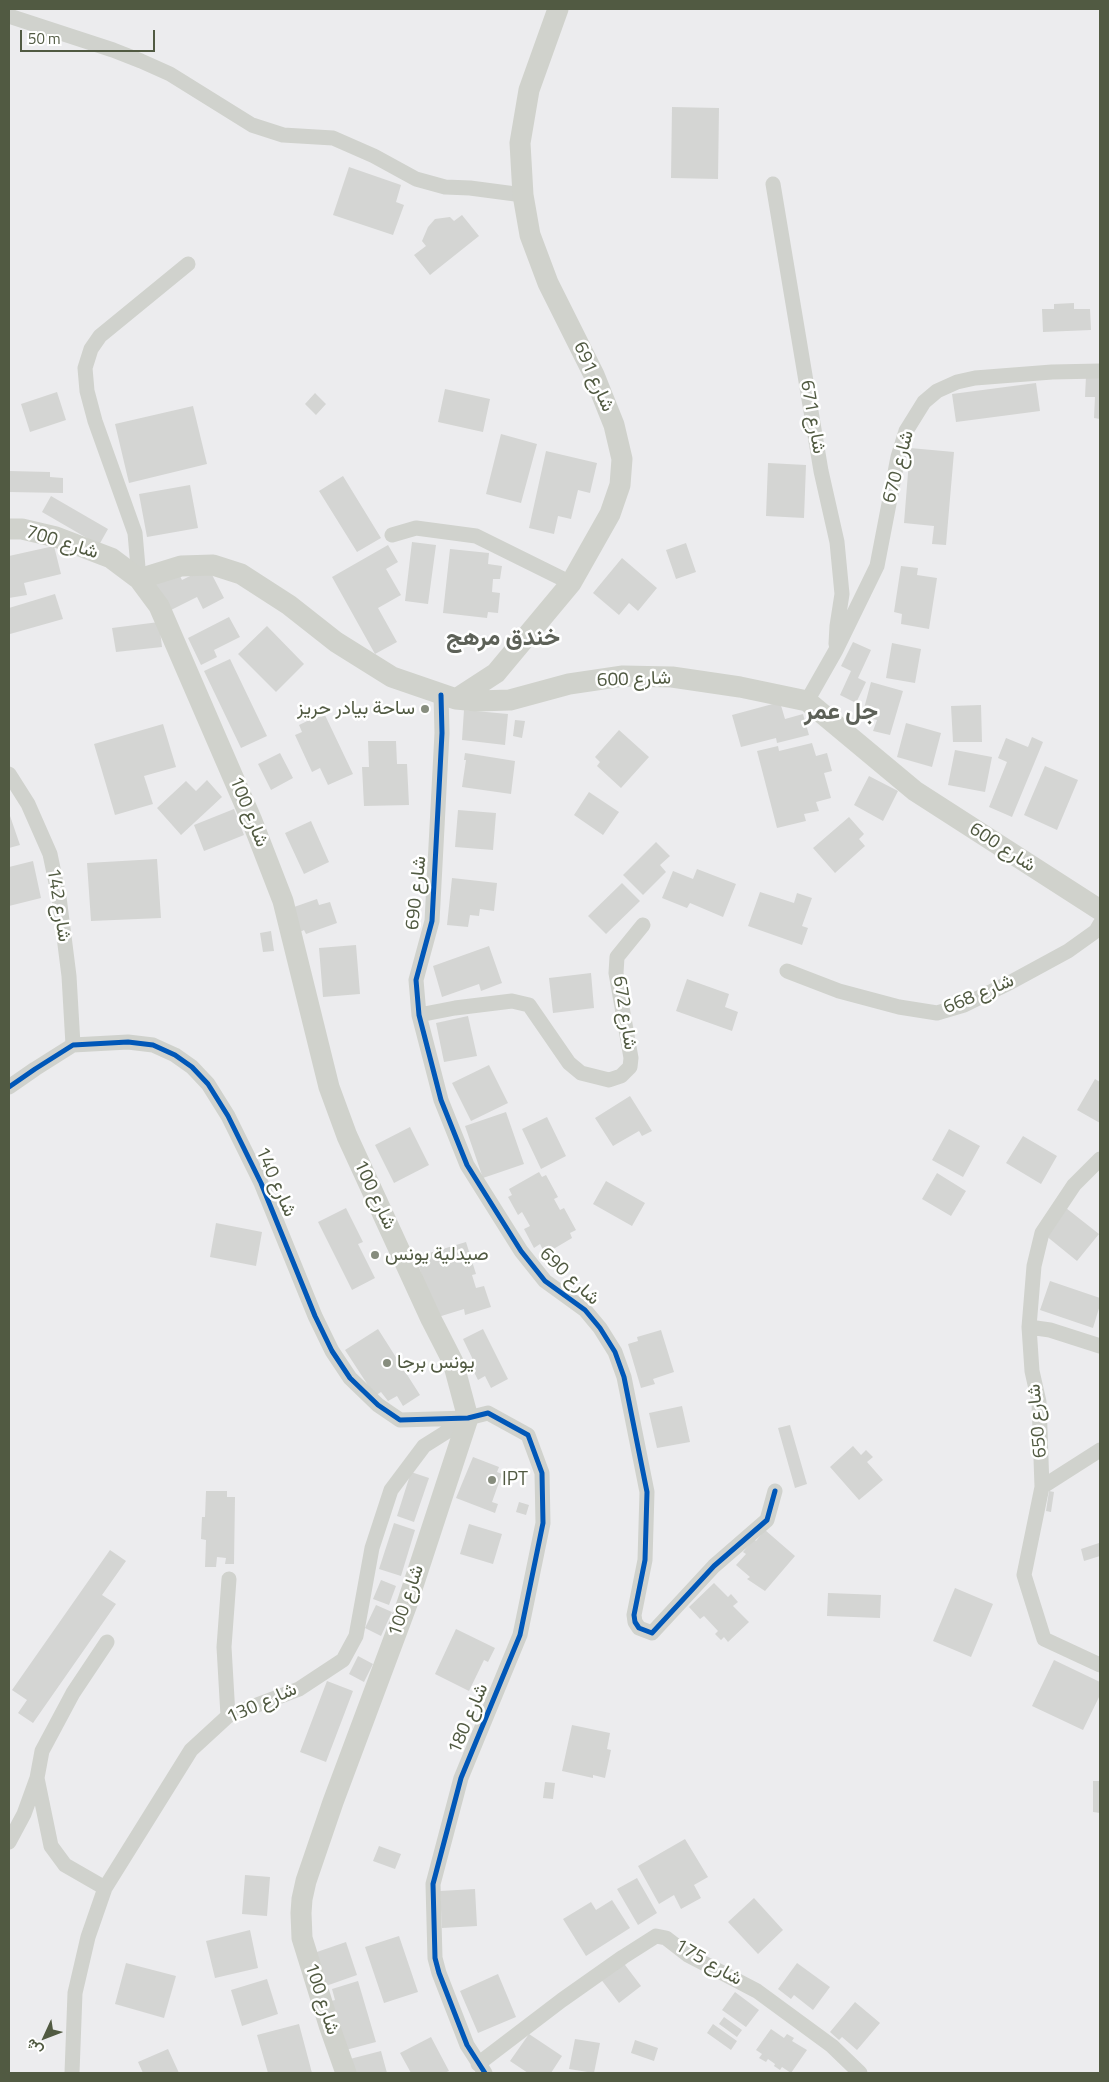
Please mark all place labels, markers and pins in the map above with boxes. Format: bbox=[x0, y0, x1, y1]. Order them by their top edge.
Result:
place label: ساحة بيادر حريز bbox=[297, 698, 415, 720]
marker: ساحة بيادر حريز bbox=[419, 703, 431, 715]
place label: صيدلية يونس bbox=[385, 1244, 489, 1266]
marker: صيدلية يونس bbox=[369, 1249, 381, 1261]
place label: يونس برجا bbox=[397, 1352, 475, 1374]
marker: يونس برجا bbox=[381, 1357, 393, 1369]
place label: IPT bbox=[502, 1469, 528, 1491]
marker: IPT bbox=[486, 1474, 498, 1486]

